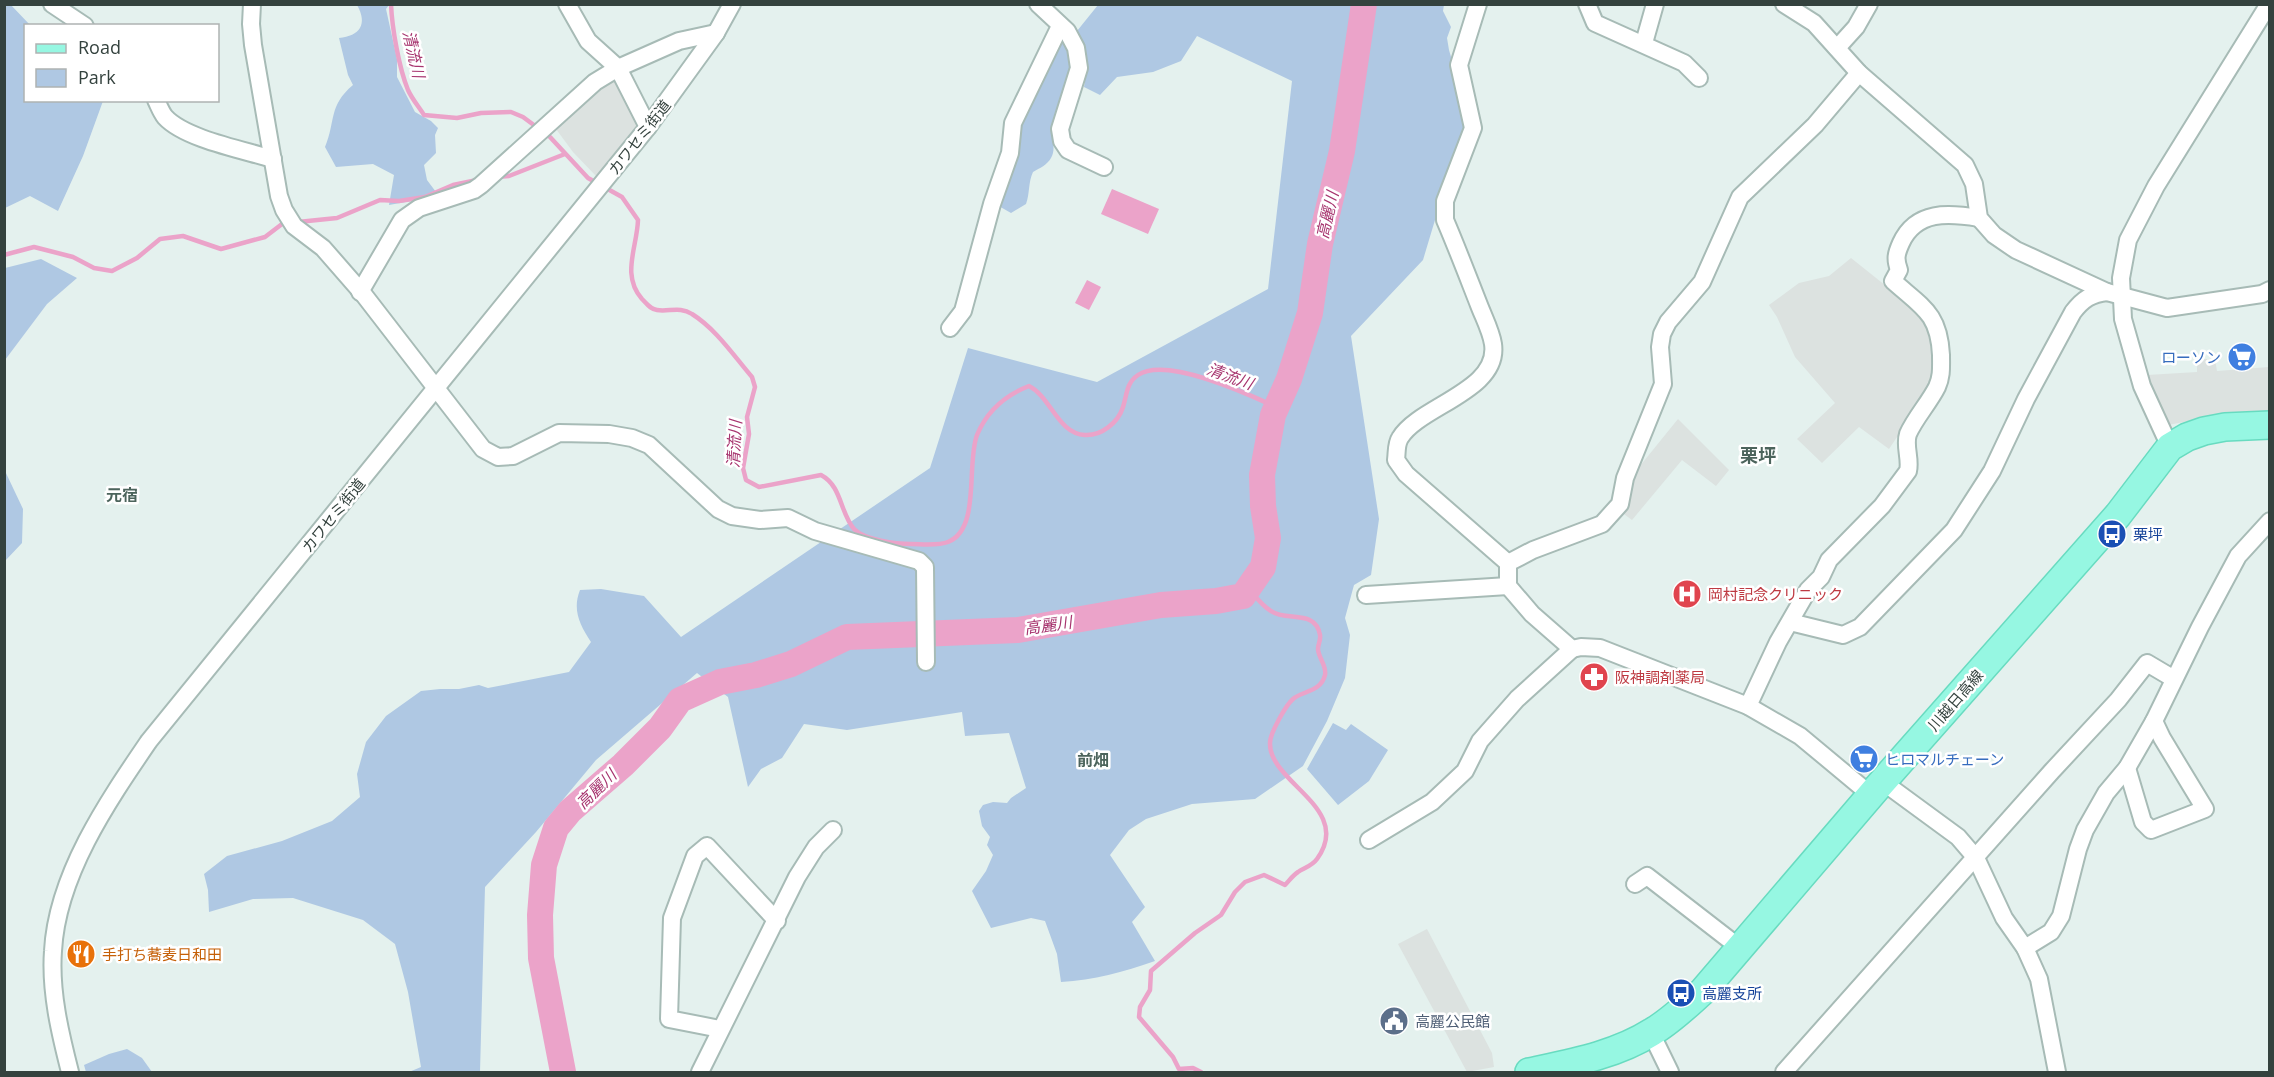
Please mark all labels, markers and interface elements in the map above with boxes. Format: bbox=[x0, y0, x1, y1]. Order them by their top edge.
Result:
legend bbox=[24, 24, 219, 102]
water label: 清流川 bbox=[398, 28, 431, 82]
text: Road bbox=[78, 35, 121, 59]
text: Park bbox=[78, 65, 116, 89]
street label: カワセミ街道 bbox=[603, 95, 675, 179]
water label: 高麗川 bbox=[1311, 187, 1344, 241]
supermarket icon: ローソン bbox=[2226, 341, 2258, 373]
place label: ローソン bbox=[2161, 347, 2221, 367]
water label: 清流川 bbox=[1204, 357, 1258, 395]
water label: 清流川 bbox=[722, 417, 746, 469]
district label: 栗坪 bbox=[1740, 443, 1776, 467]
street label: カワセミ街道 bbox=[297, 474, 369, 556]
district label: 元宿 bbox=[106, 484, 138, 506]
bus stop icon: 栗坪 bbox=[2096, 518, 2128, 550]
place label: 栗坪 bbox=[2133, 524, 2163, 544]
hospital icon: 岡村記念クリニック bbox=[1671, 578, 1703, 610]
place label: 岡村記念クリニック bbox=[1708, 584, 1843, 604]
water label: 高麗川 bbox=[1023, 610, 1075, 639]
pharmacy icon: 阪神調剤薬局 bbox=[1578, 661, 1610, 693]
street label: 川越日高線 bbox=[1923, 665, 1987, 735]
place label: 阪神調剤薬局 bbox=[1615, 667, 1705, 687]
supermarket icon: ヒロマルチェーン bbox=[1848, 743, 1880, 775]
district label: 前畑 bbox=[1077, 749, 1109, 771]
place label: ヒロマルチェーン bbox=[1885, 749, 2004, 769]
water label: 高麗川 bbox=[571, 763, 622, 814]
restaurant icon: 手打ち蕎麦日和田 bbox=[65, 938, 97, 970]
place label: 手打ち蕎麦日和田 bbox=[102, 944, 222, 964]
bus stop icon: 高麗支所 bbox=[1665, 977, 1697, 1009]
place label: 高麗支所 bbox=[1702, 983, 1762, 1003]
public building icon: 高麗公民館 bbox=[1378, 1005, 1410, 1037]
place label: 高麗公民館 bbox=[1415, 1011, 1490, 1031]

